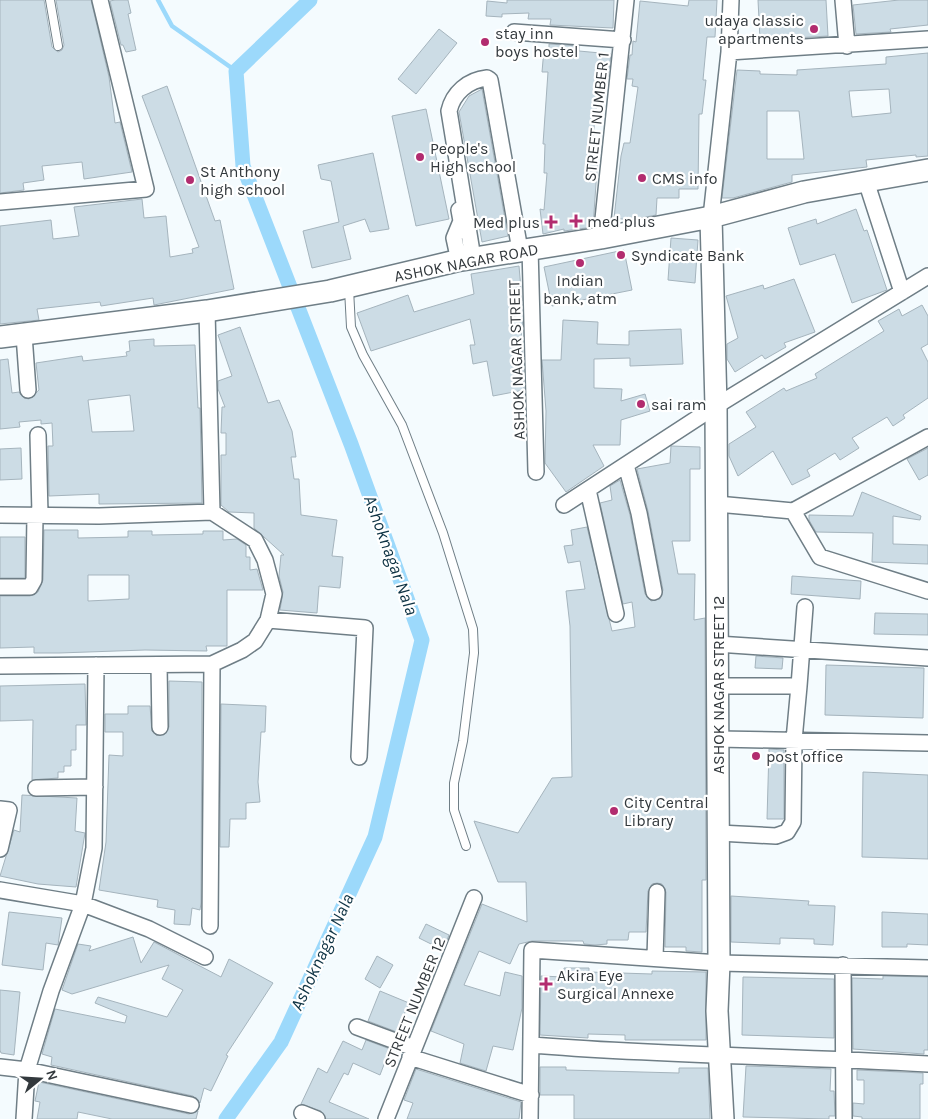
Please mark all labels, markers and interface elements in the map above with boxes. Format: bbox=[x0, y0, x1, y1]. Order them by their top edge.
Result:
place label: udaya classic apartments bbox=[705, 11, 804, 48]
marker: udaya classic apartments bbox=[808, 23, 820, 35]
place label: stay inn boys hostel bbox=[495, 24, 578, 61]
marker: stay inn boys hostel bbox=[479, 36, 491, 48]
street label: STREET NUMBER 1 bbox=[580, 51, 613, 183]
place label: People's High school bbox=[430, 139, 516, 176]
marker: People's High school bbox=[414, 151, 426, 163]
place label: St Anthony high school bbox=[200, 162, 285, 199]
place label: CMS info bbox=[652, 169, 717, 188]
marker: CMS info bbox=[636, 172, 648, 184]
marker: St Anthony high school bbox=[184, 174, 196, 186]
place label: med plus bbox=[587, 212, 655, 231]
place label: Med plus bbox=[473, 213, 540, 232]
marker: med plus bbox=[569, 214, 583, 228]
marker: Med plus bbox=[544, 215, 558, 229]
street label: ASHOK NAGAR ROAD bbox=[392, 239, 540, 286]
place label: Syndicate Bank bbox=[631, 246, 745, 265]
marker: Syndicate Bank bbox=[615, 249, 627, 261]
marker: Indian bank, atm bbox=[574, 257, 586, 269]
place label: Indian bank, atm bbox=[543, 271, 617, 308]
street label: ASHOK NAGAR STREET bbox=[504, 280, 529, 440]
place label: sai ram bbox=[651, 395, 706, 414]
marker: sai ram bbox=[635, 398, 647, 410]
water label: Ashoknagar Nala bbox=[359, 492, 423, 618]
street label: ASHOK NAGAR STREET 12 bbox=[709, 596, 728, 774]
place label: post office bbox=[766, 747, 843, 766]
marker: post office bbox=[750, 750, 762, 762]
place label: City Central Library bbox=[624, 793, 709, 830]
marker: City Central Library bbox=[608, 805, 620, 817]
water label: Ashoknagar Nala bbox=[285, 890, 359, 1014]
street label: STREET NUMBER 12 bbox=[380, 934, 449, 1070]
place label: Akira Eye Surgical Annexe bbox=[557, 966, 674, 1003]
marker: Akira Eye Surgical Annexe bbox=[539, 977, 553, 991]
north arrow bbox=[15, 1054, 65, 1104]
text: N bbox=[42, 1068, 62, 1083]

